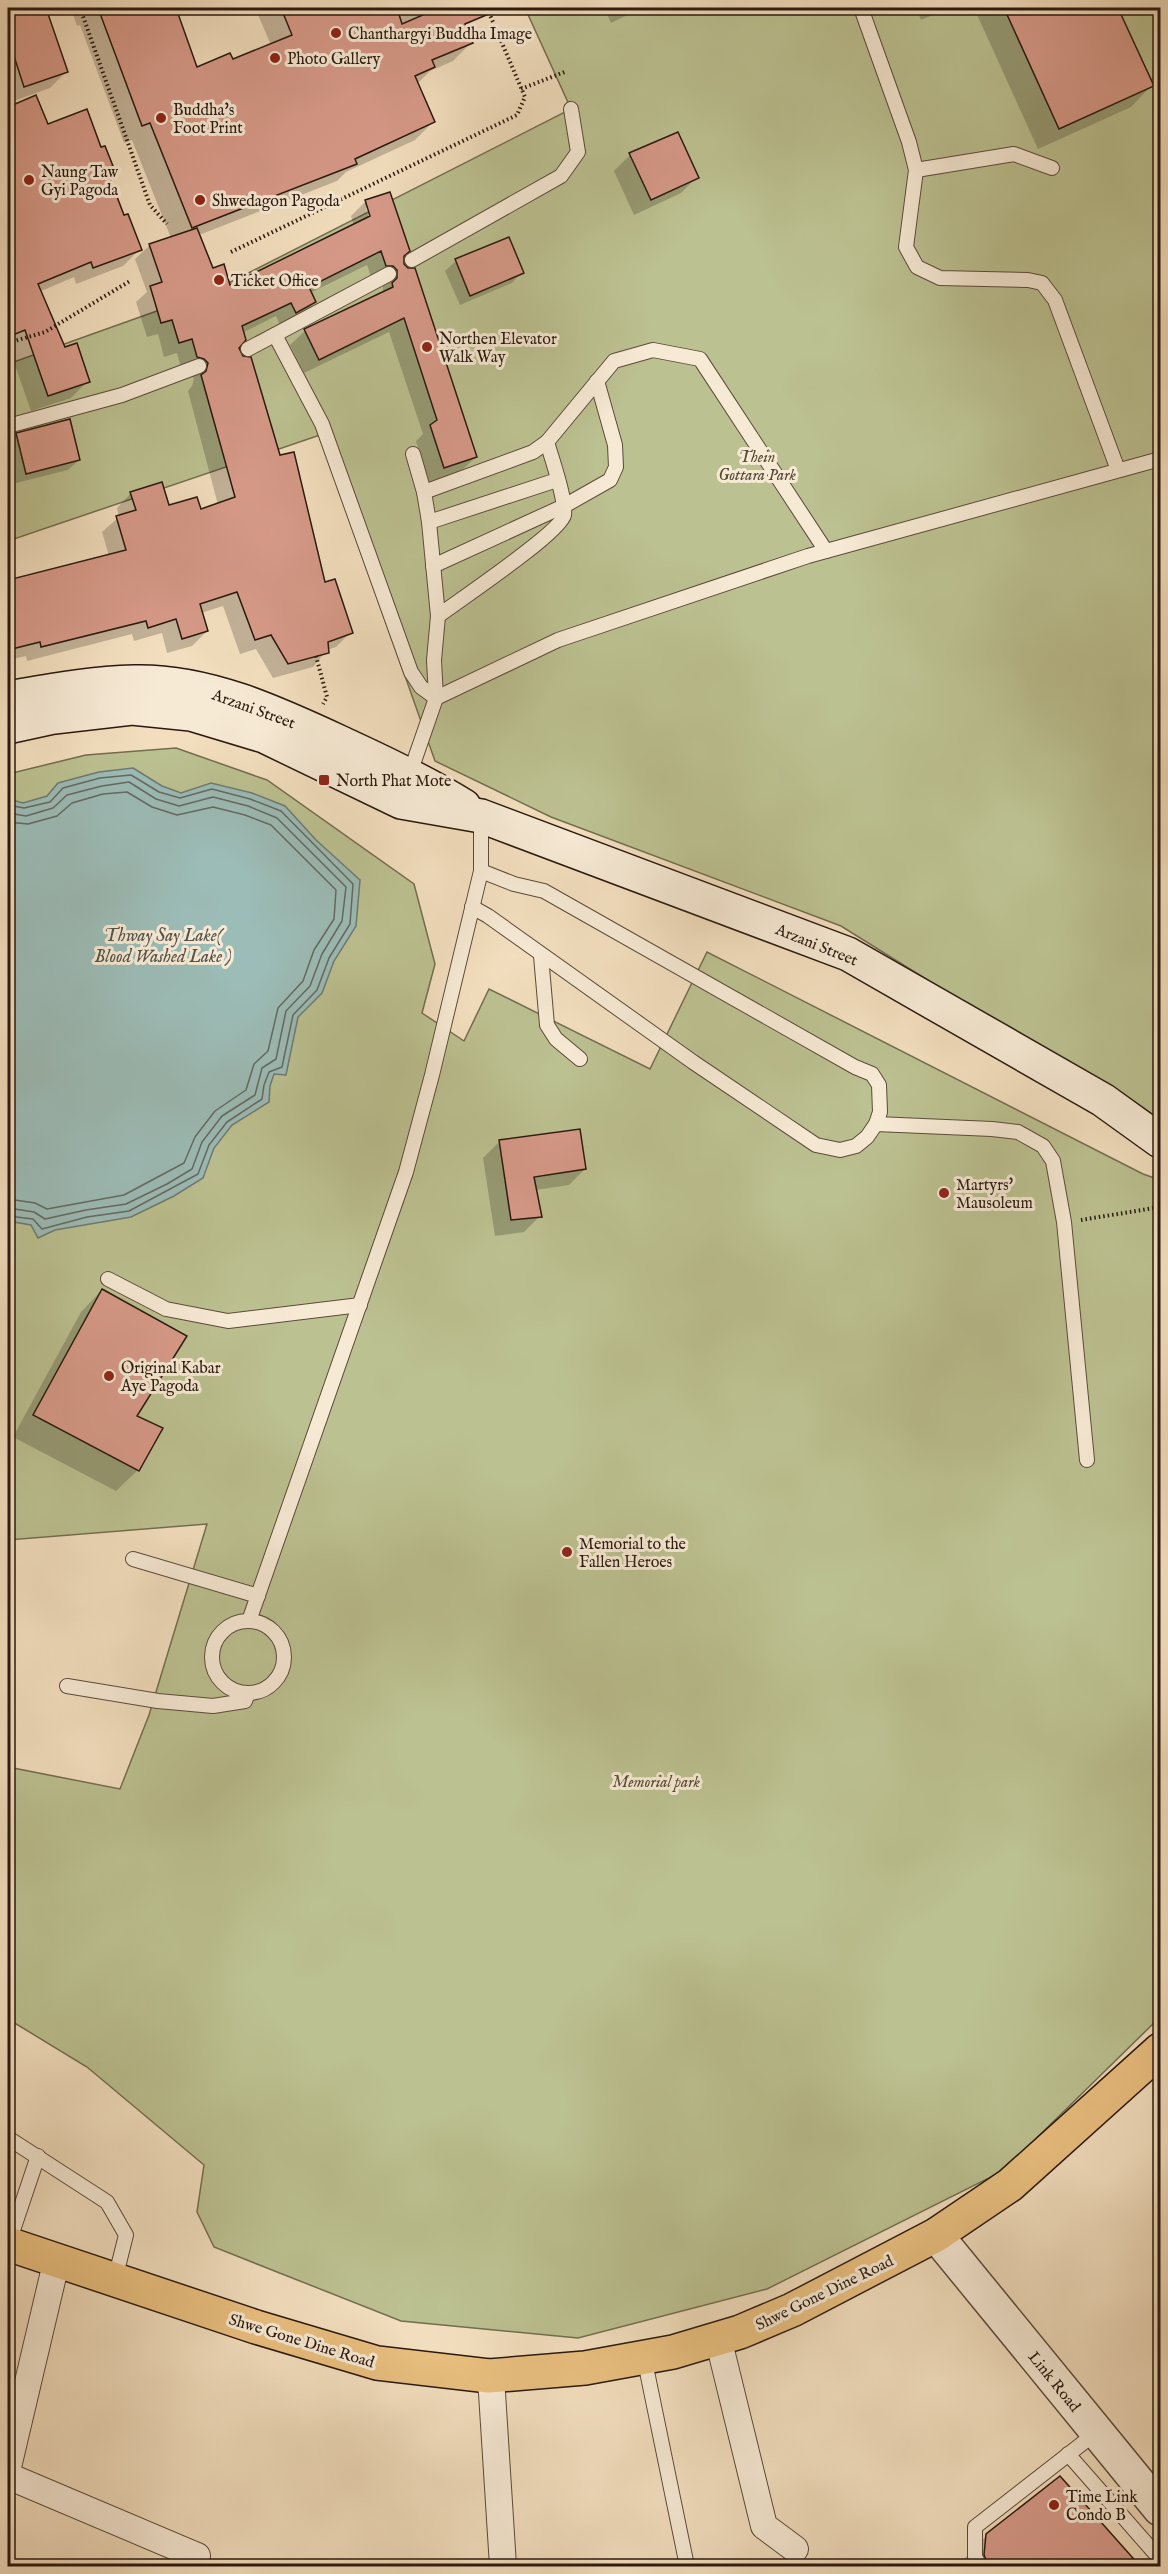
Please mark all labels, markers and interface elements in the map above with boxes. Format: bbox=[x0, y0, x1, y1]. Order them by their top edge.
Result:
place label: Chanthargyi Buddha Image bbox=[348, 25, 532, 45]
marker: Chanthargyi Buddha Image bbox=[329, 26, 343, 40]
place label: Photo Gallery bbox=[287, 50, 380, 70]
marker: Photo Gallery bbox=[268, 51, 282, 65]
place label: Buddha's Foot Print bbox=[173, 101, 243, 139]
marker: Buddha's Foot Print bbox=[154, 111, 168, 125]
place label: Naung Taw Gyi Pagoda bbox=[41, 163, 118, 201]
marker: Naung Taw Gyi Pagoda bbox=[22, 173, 36, 187]
place label: Shwedagon Pagoda bbox=[212, 192, 340, 212]
marker: Shwedagon Pagoda bbox=[193, 193, 207, 207]
place label: Ticket Office bbox=[231, 272, 319, 292]
marker: Ticket Office bbox=[212, 273, 226, 287]
place label: Northen Elevator Walk Way bbox=[439, 330, 557, 368]
marker: Northen Elevator Walk Way bbox=[420, 340, 434, 354]
park label: Thein Gottara Park bbox=[718, 448, 796, 486]
street label: Arzani Street bbox=[208, 685, 298, 734]
place label: North Phat Mote bbox=[336, 772, 451, 792]
marker: North Phat Mote bbox=[317, 773, 331, 787]
street label: Arzani Street bbox=[771, 920, 861, 972]
water label: Thway Say Lake( Blood Washed Lake ) bbox=[94, 925, 232, 969]
place label: Martyrs' Mausoleum bbox=[956, 1176, 1033, 1214]
marker: Martyrs' Mausoleum bbox=[937, 1186, 951, 1200]
place label: Original Kabar Aye Pagoda bbox=[120, 1359, 221, 1397]
marker: Original Kabar Aye Pagoda bbox=[102, 1369, 116, 1383]
place label: Memorial to the Fallen Heroes bbox=[579, 1535, 686, 1573]
marker: Memorial to the Fallen Heroes bbox=[560, 1545, 574, 1559]
park label: Memorial park bbox=[612, 1773, 700, 1793]
street label: Shwe Gone Dine Road bbox=[753, 2251, 898, 2336]
street label: Shwe Gone Dine Road bbox=[226, 2310, 377, 2374]
street label: Link Road bbox=[1023, 2348, 1084, 2417]
place label: Time Link Condo B bbox=[1066, 2488, 1138, 2526]
marker: Time Link Condo B bbox=[1047, 2498, 1061, 2512]

